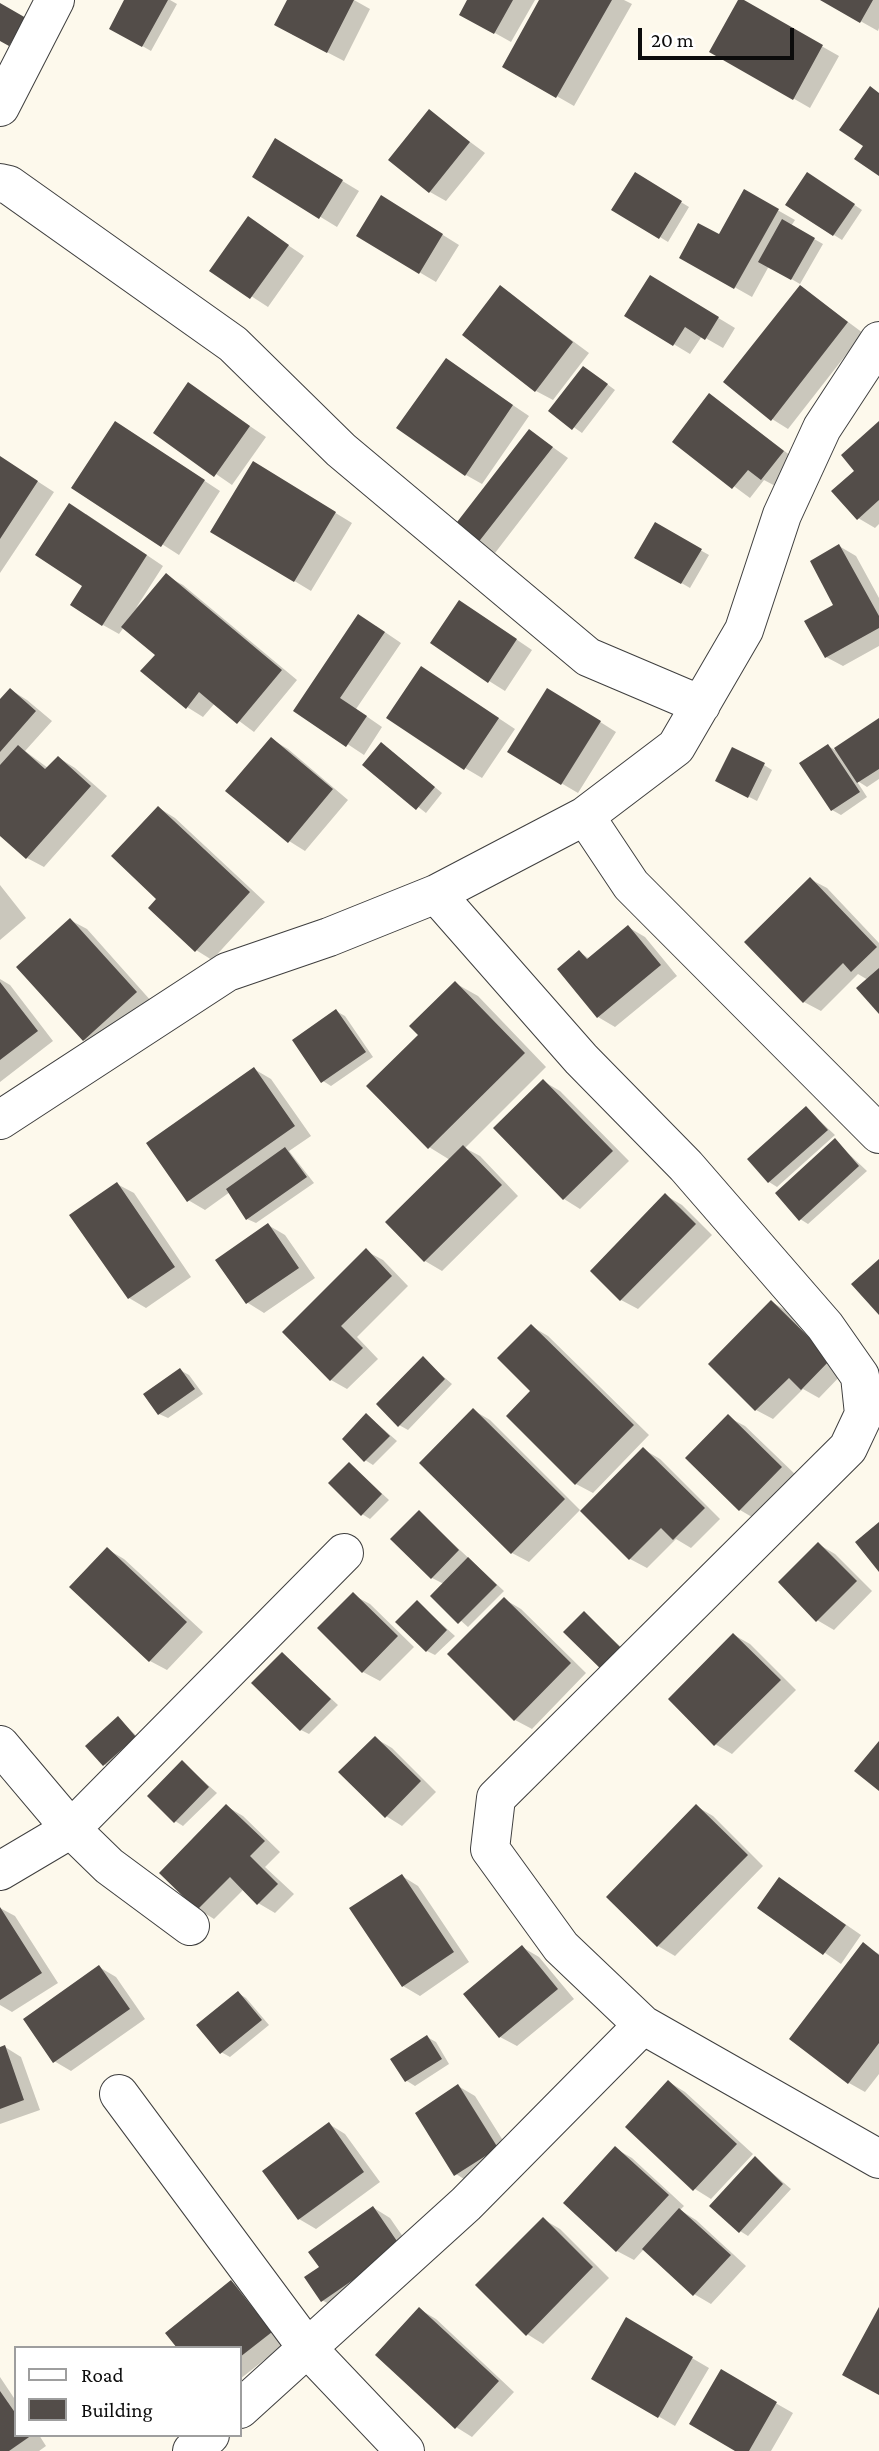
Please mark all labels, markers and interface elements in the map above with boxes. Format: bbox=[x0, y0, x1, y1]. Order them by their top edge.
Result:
scale bar bbox=[641, 14, 797, 58]
text: 20 m bbox=[651, 28, 694, 52]
legend bbox=[14, 2346, 242, 2437]
text: Road bbox=[81, 2363, 124, 2387]
text: Building bbox=[81, 2398, 153, 2422]

